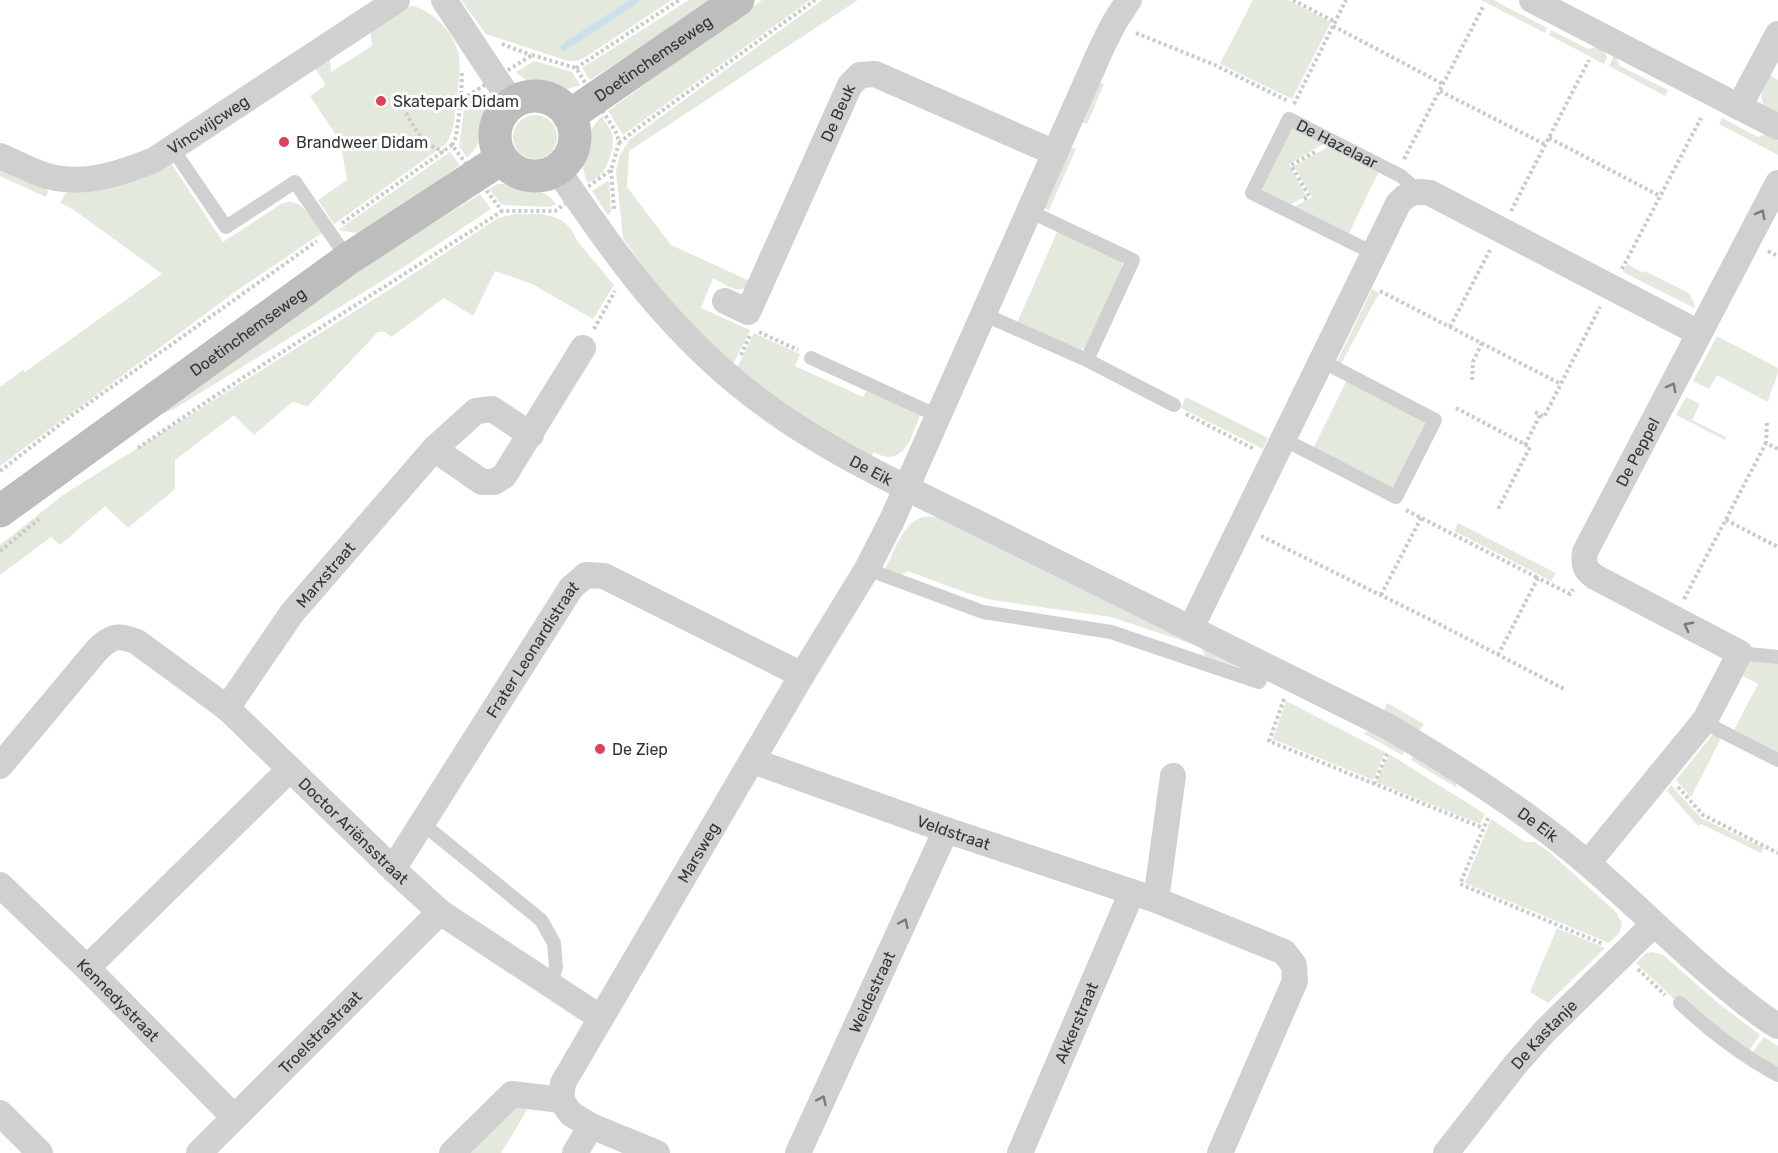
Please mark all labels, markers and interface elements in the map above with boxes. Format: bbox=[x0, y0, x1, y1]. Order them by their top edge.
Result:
street label: Doetinchemseweg bbox=[591, 12, 716, 106]
street label: De Beuk bbox=[817, 80, 860, 145]
street label: Vincwijcweg bbox=[164, 91, 253, 158]
place label: Skatepark Didam bbox=[393, 92, 519, 111]
marker: Skatepark Didam bbox=[374, 94, 388, 108]
street label: De Hazelaar bbox=[1293, 115, 1381, 173]
place label: Brandweer Didam bbox=[296, 133, 428, 152]
marker: Brandweer Didam bbox=[277, 135, 291, 149]
one-way arrow bbox=[1754, 210, 1765, 220]
street label: Doetinchemseweg bbox=[186, 284, 310, 380]
one-way arrow bbox=[1665, 383, 1676, 394]
street label: De Peppel bbox=[1612, 415, 1664, 490]
street label: De Eik bbox=[846, 451, 896, 490]
street label: Marxstraat bbox=[292, 538, 359, 612]
street label: Frater Leonardistraat bbox=[482, 577, 582, 721]
one-way arrow bbox=[1684, 622, 1694, 633]
place label: De Ziep bbox=[612, 740, 668, 759]
marker: De Ziep bbox=[593, 742, 607, 756]
street label: Doctor Ariënsstraat bbox=[294, 774, 412, 888]
street label: De Eik bbox=[1514, 803, 1562, 846]
street label: Veldstraat bbox=[914, 811, 993, 854]
street label: Marsweg bbox=[674, 819, 724, 886]
one-way arrow bbox=[896, 918, 908, 929]
street label: Weidestraat bbox=[845, 948, 899, 1036]
street label: Kennedystraat bbox=[73, 955, 163, 1046]
street label: Akkerstraat bbox=[1051, 979, 1102, 1066]
street label: Troelstrastraat bbox=[275, 987, 366, 1078]
street label: De Kastanje bbox=[1507, 996, 1581, 1073]
one-way arrow bbox=[815, 1095, 827, 1106]

